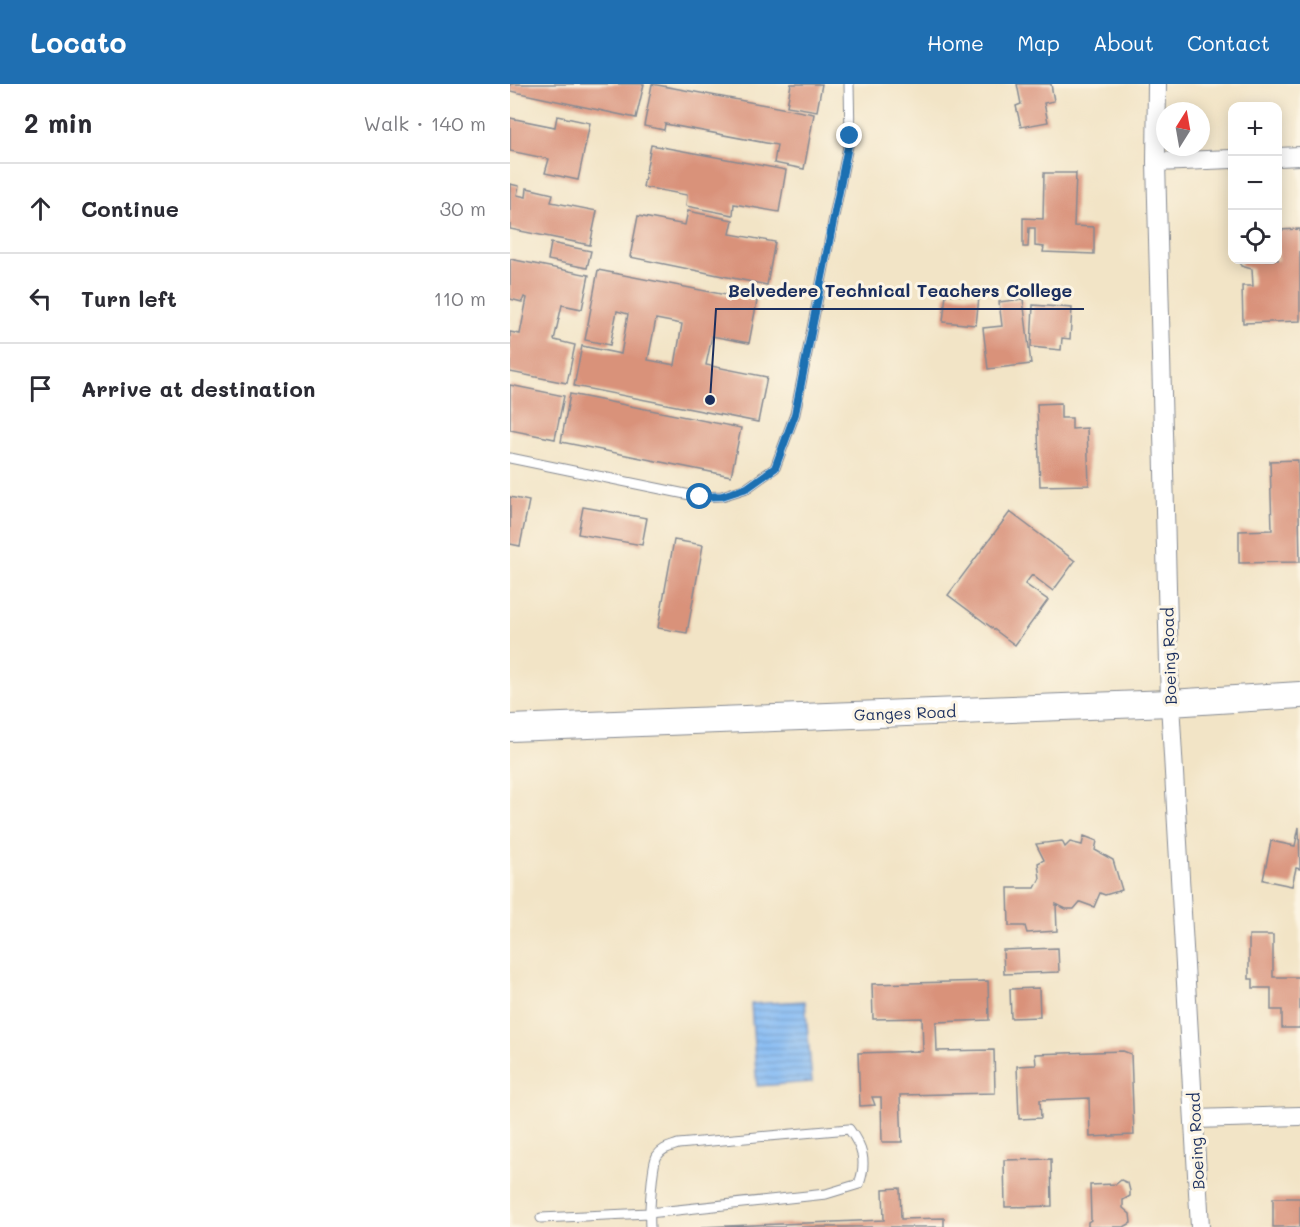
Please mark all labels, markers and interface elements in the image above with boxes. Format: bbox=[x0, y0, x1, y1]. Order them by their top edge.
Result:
text: Locato bbox=[30, 24, 127, 60]
text: Home bbox=[927, 29, 984, 56]
text: Map bbox=[1017, 29, 1060, 56]
text: About bbox=[1093, 29, 1154, 56]
text: Contact bbox=[1187, 29, 1270, 56]
north arrow bbox=[1156, 102, 1210, 156]
map controls bbox=[1228, 102, 1282, 264]
button: + bbox=[1228, 102, 1282, 156]
text: 2 min bbox=[24, 106, 92, 140]
text: Walk · 140 m bbox=[363, 110, 486, 136]
route end bbox=[836, 122, 862, 148]
button: − bbox=[1228, 156, 1282, 210]
icon: ahead bbox=[24, 192, 57, 225]
text: Continue bbox=[81, 194, 179, 223]
text: 30 m bbox=[440, 195, 486, 221]
button: locate bbox=[1228, 210, 1282, 264]
callout: Belvedere Technical Teachers College bbox=[716, 273, 1084, 309]
text: Belvedere Technical Teachers College bbox=[728, 278, 1073, 302]
icon: left bbox=[24, 282, 57, 315]
text: Turn left bbox=[81, 284, 177, 313]
text: 110 m bbox=[433, 285, 486, 311]
icon: arrive bbox=[24, 372, 57, 405]
text: Arrive at destination bbox=[81, 374, 316, 403]
route start bbox=[686, 483, 712, 509]
street label: Boeing Road bbox=[1156, 607, 1181, 705]
street label: Ganges Road bbox=[853, 700, 957, 725]
street label: Boeing Road bbox=[1182, 1092, 1209, 1190]

